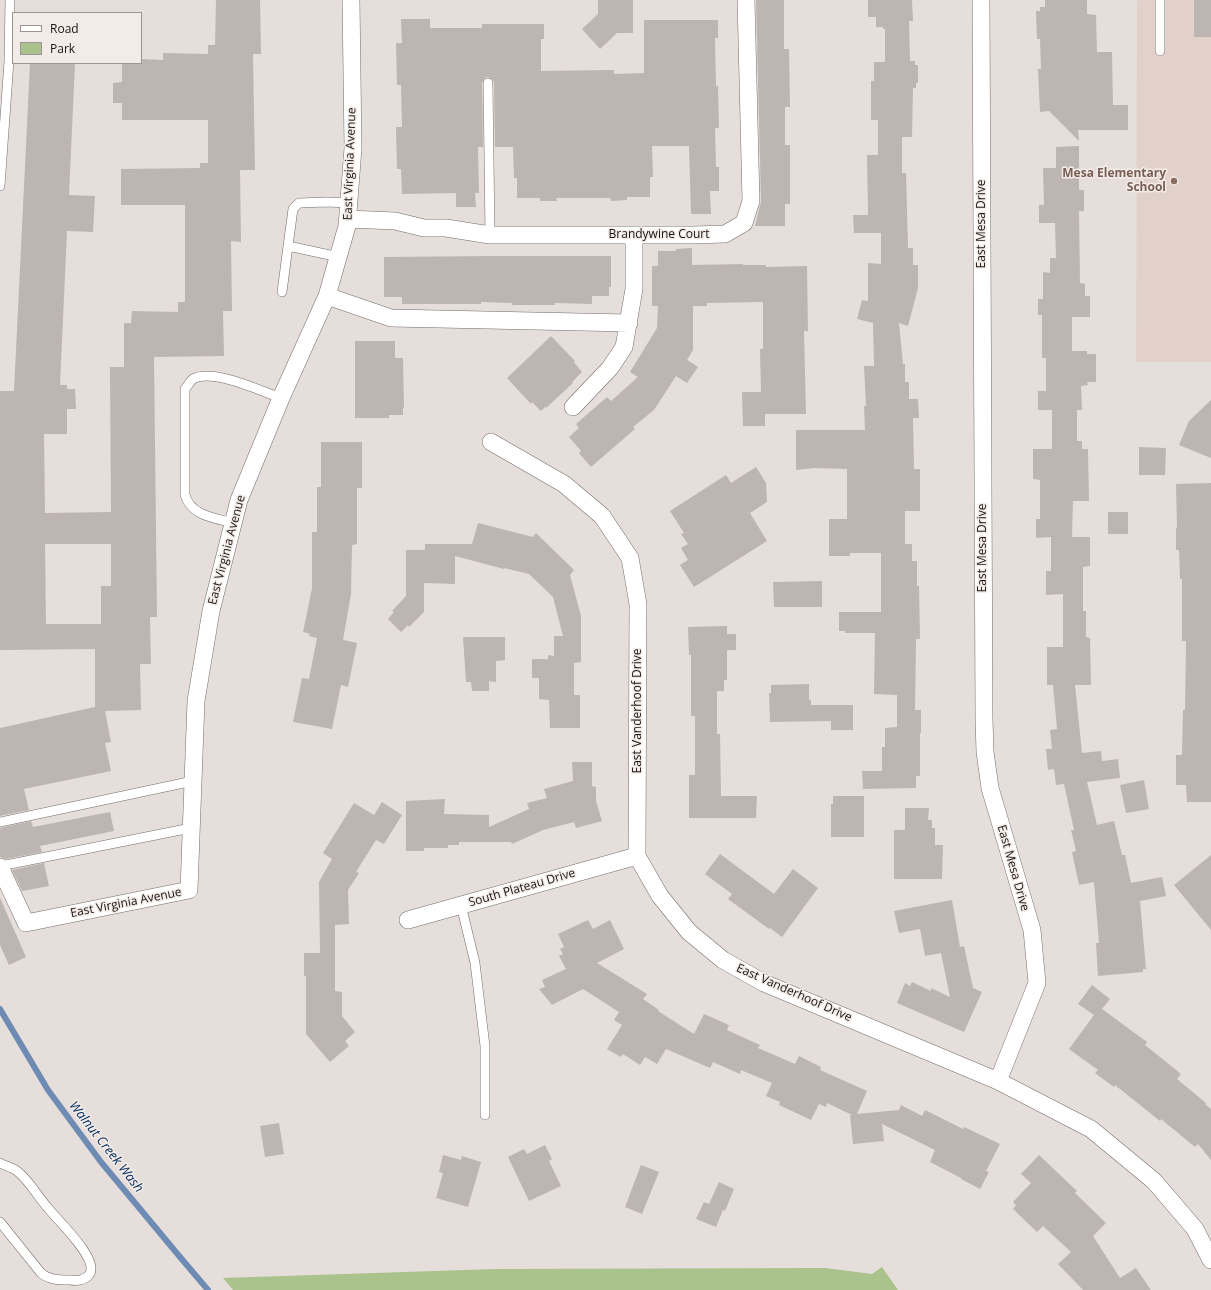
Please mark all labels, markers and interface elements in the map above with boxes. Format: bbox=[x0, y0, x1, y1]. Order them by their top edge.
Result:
legend bbox=[12, 12, 142, 64]
text: Road bbox=[50, 20, 79, 37]
text: Park bbox=[50, 40, 75, 57]
street label: East Virginia Avenue bbox=[341, 107, 359, 221]
place label: Mesa Elementary School bbox=[1062, 167, 1166, 195]
marker: Mesa Elementary School bbox=[1169, 176, 1179, 186]
street label: East Mesa Drive bbox=[975, 180, 989, 268]
street label: Brandywine Court bbox=[609, 228, 709, 242]
street label: East Virginia Avenue bbox=[205, 494, 249, 606]
street label: East Mesa Drive bbox=[976, 504, 990, 592]
street label: East Vanderhoof Drive bbox=[631, 649, 645, 773]
street label: East Mesa Drive bbox=[994, 823, 1032, 913]
street label: South Plateau Drive bbox=[467, 866, 577, 910]
street label: East Virginia Avenue bbox=[69, 885, 183, 921]
street label: East Vanderhoof Drive bbox=[734, 961, 854, 1025]
water label: Walnut Creek Wash bbox=[66, 1098, 146, 1196]

